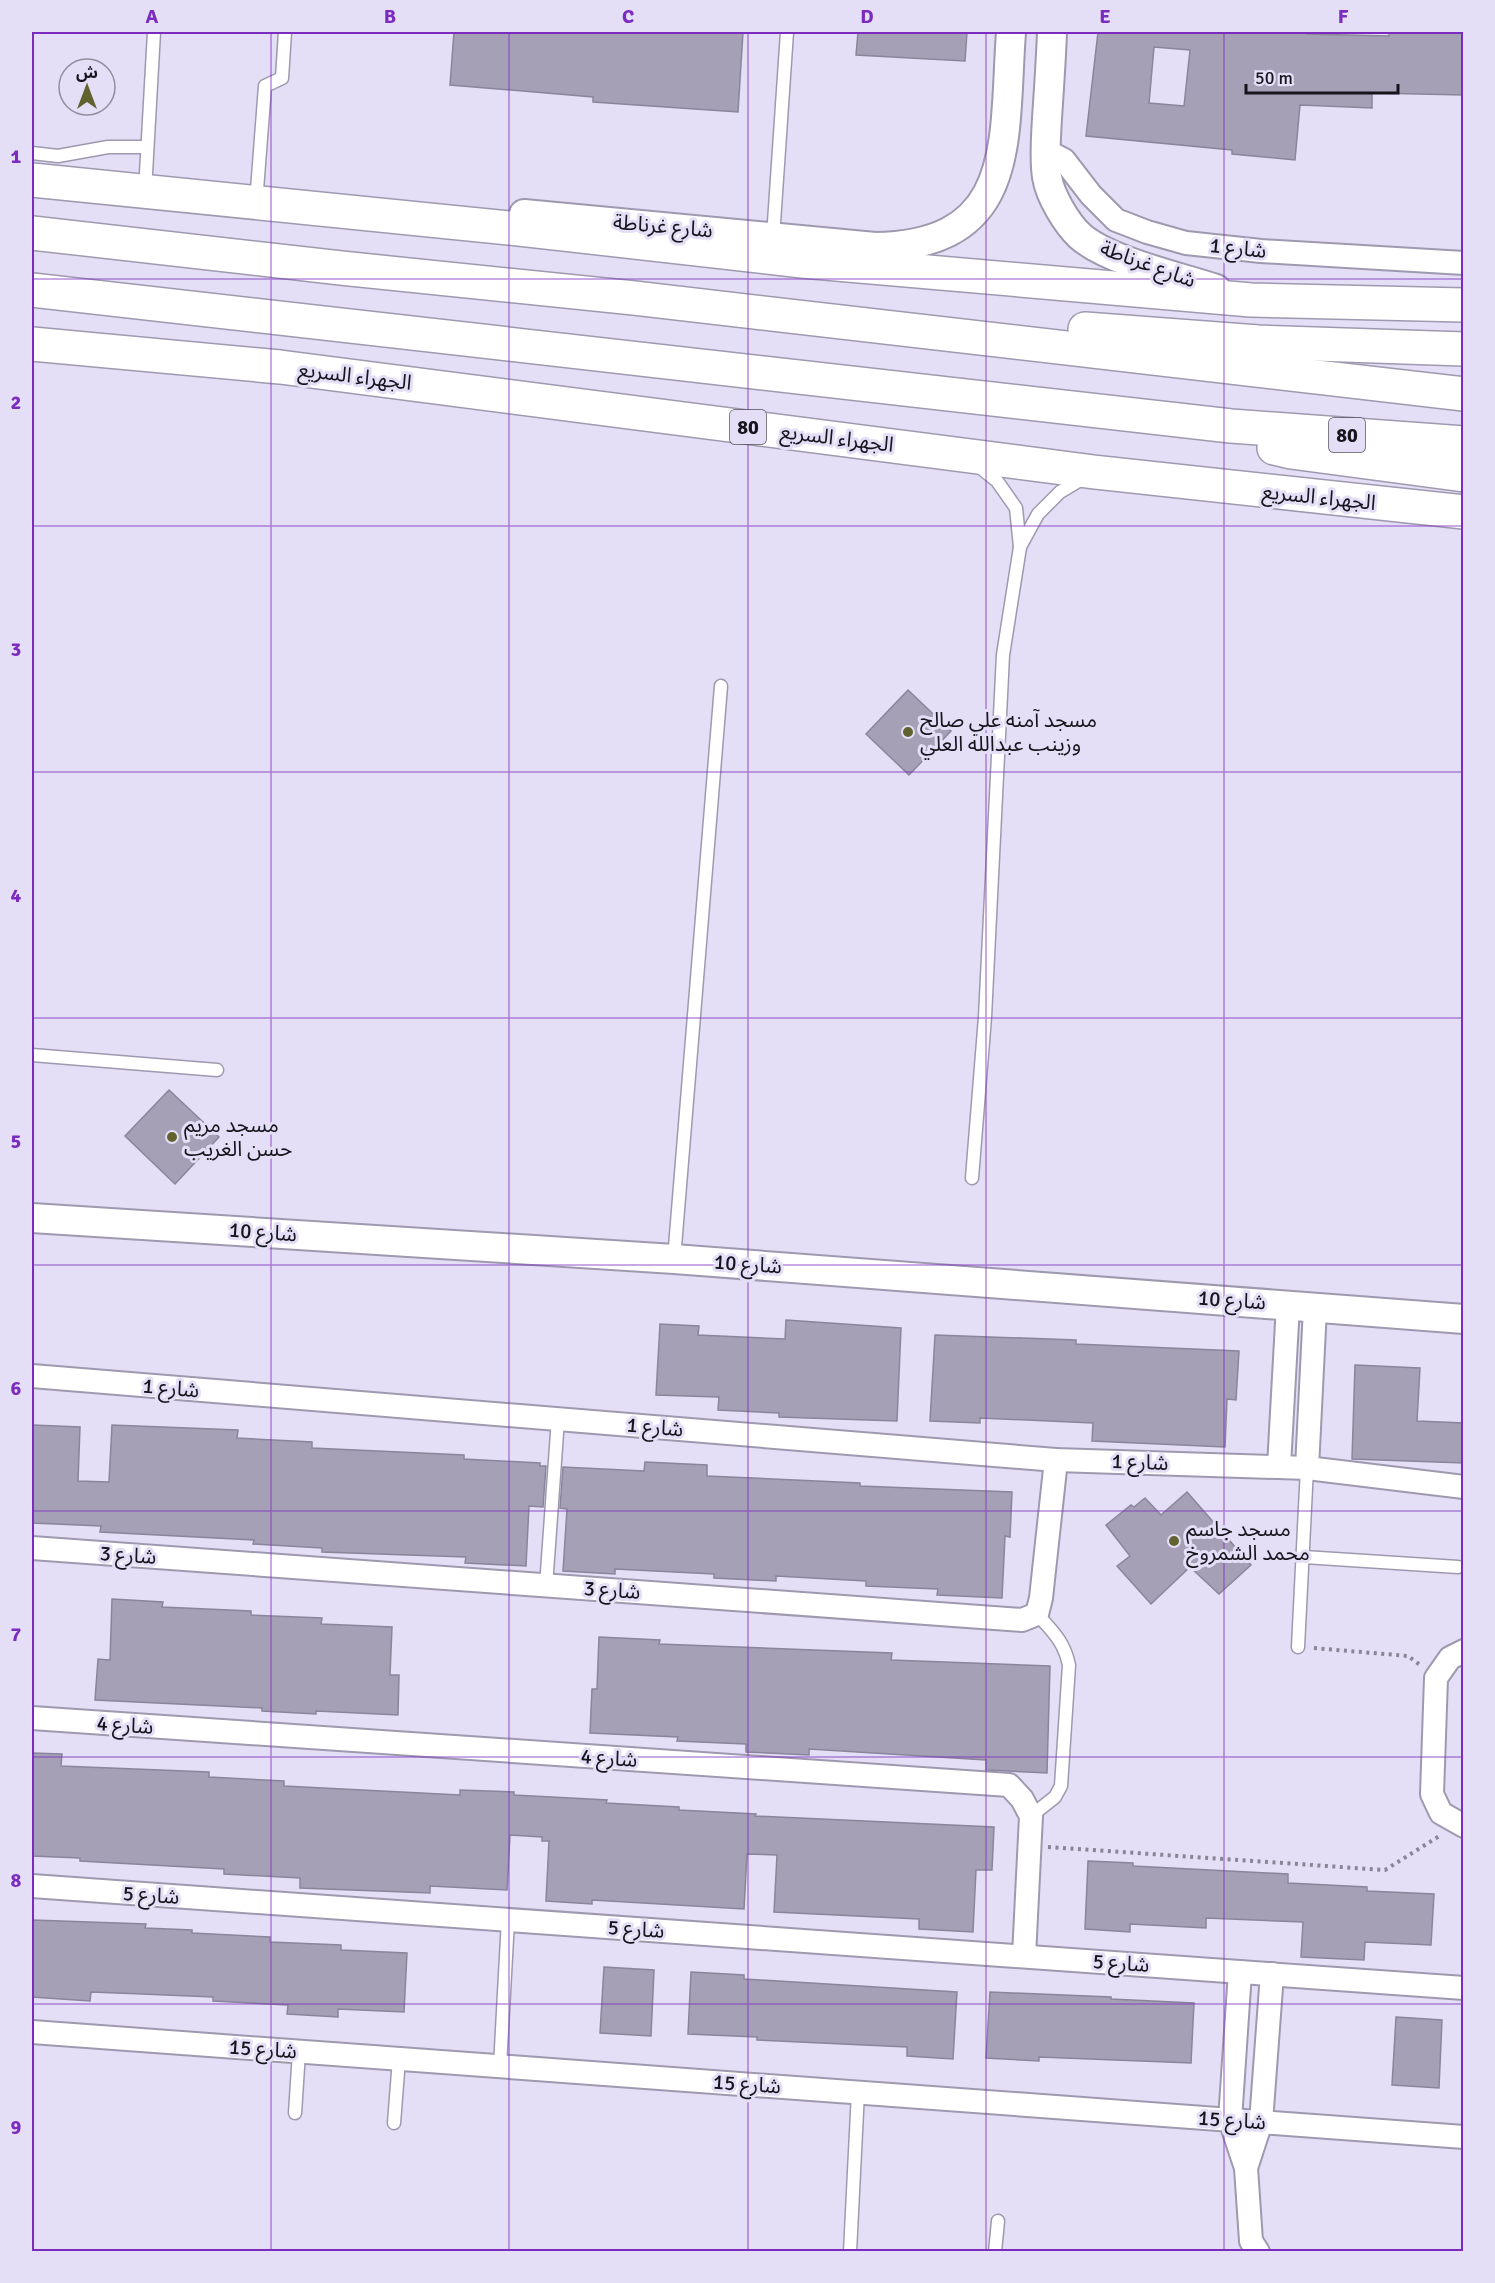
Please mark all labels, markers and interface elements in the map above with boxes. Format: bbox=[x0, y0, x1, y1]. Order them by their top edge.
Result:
text: A bbox=[146, 4, 159, 29]
text: B bbox=[384, 4, 396, 29]
text: C bbox=[622, 4, 634, 29]
text: D bbox=[860, 4, 874, 29]
text: E bbox=[1099, 4, 1111, 29]
text: F bbox=[1338, 4, 1349, 29]
north arrow bbox=[57, 57, 117, 117]
scale bar bbox=[1246, 57, 1398, 95]
text: ش bbox=[76, 63, 98, 83]
text: 50 m bbox=[1255, 67, 1293, 89]
text: 1 bbox=[11, 144, 22, 169]
street label: شارع غرناطة bbox=[612, 209, 714, 245]
street label: شارع 1 bbox=[1208, 232, 1268, 266]
street label: شارع غرناطة bbox=[1096, 235, 1199, 295]
street label: الجهراء السريع bbox=[297, 356, 413, 398]
text: 2 bbox=[11, 390, 21, 415]
road number: 80 bbox=[730, 410, 766, 444]
street label: الجهراء السريع bbox=[779, 418, 895, 460]
road number: 80 bbox=[1329, 418, 1365, 452]
street label: الجهراء السريع bbox=[1261, 478, 1377, 518]
text: 3 bbox=[11, 637, 21, 662]
place label: مسجد آمنه علي صالح وزينب عبدالله العلي bbox=[920, 707, 1097, 760]
marker: مسجد آمنه علي صالح وزينب عبدالله العلي bbox=[901, 725, 915, 739]
text: 4 bbox=[11, 883, 22, 908]
place label: مسجد مريم حسن الغريب bbox=[184, 1112, 293, 1162]
text: 5 bbox=[11, 1129, 21, 1154]
marker: مسجد مريم حسن الغريب bbox=[165, 1130, 179, 1144]
street label: شارع 10 bbox=[228, 1217, 298, 1249]
street label: شارع 10 bbox=[713, 1249, 783, 1281]
street label: شارع 10 bbox=[1197, 1285, 1267, 1317]
street label: شارع 1 bbox=[141, 1373, 200, 1405]
text: 6 bbox=[11, 1376, 22, 1401]
street label: شارع 1 bbox=[625, 1412, 684, 1444]
street label: شارع 1 bbox=[1111, 1448, 1169, 1478]
place label: مسجد جاسم محمد الشمروخ bbox=[1186, 1516, 1310, 1568]
marker: مسجد جاسم محمد الشمروخ bbox=[1167, 1534, 1181, 1548]
street label: شارع 3 bbox=[99, 1540, 157, 1572]
street label: شارع 3 bbox=[583, 1575, 641, 1607]
text: 7 bbox=[11, 1622, 22, 1647]
street label: شارع 4 bbox=[96, 1710, 154, 1742]
street label: شارع 4 bbox=[580, 1743, 638, 1775]
text: 8 bbox=[11, 1868, 22, 1893]
street label: شارع 5 bbox=[122, 1880, 180, 1912]
street label: شارع 5 bbox=[607, 1914, 665, 1946]
street label: شارع 5 bbox=[1092, 1948, 1150, 1980]
street label: شارع 15 bbox=[228, 2034, 298, 2066]
street label: شارع 15 bbox=[712, 2069, 782, 2101]
street label: شارع 15 bbox=[1197, 2105, 1267, 2137]
text: 9 bbox=[11, 2115, 22, 2140]

